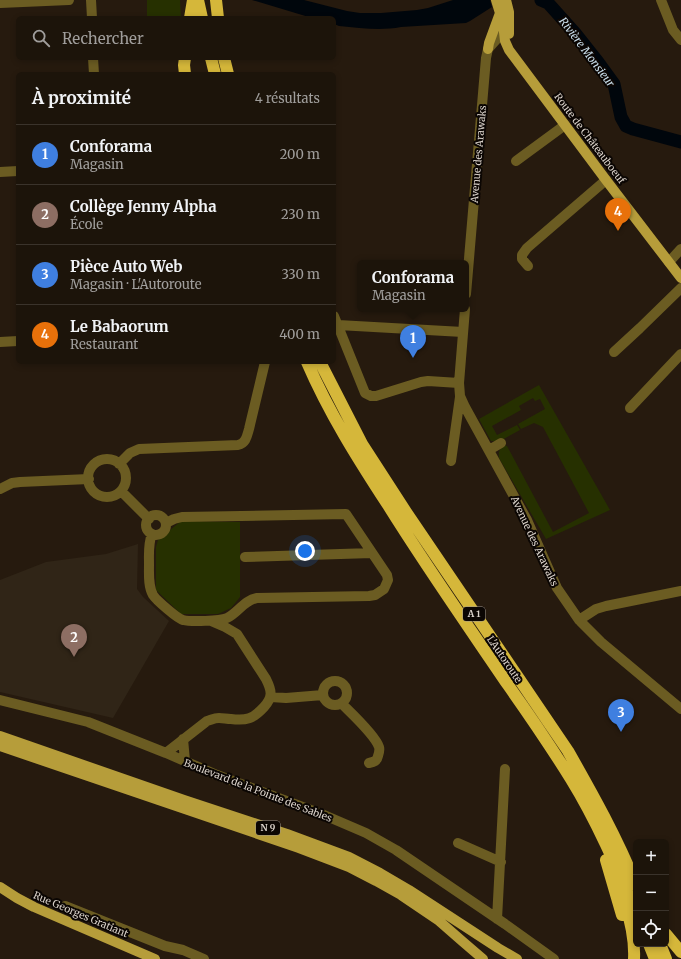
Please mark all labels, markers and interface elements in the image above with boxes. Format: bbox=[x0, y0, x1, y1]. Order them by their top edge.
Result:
water label: Rivière Monsieur bbox=[556, 14, 618, 90]
search box bbox=[16, 16, 336, 60]
icon: search bbox=[30, 27, 52, 49]
text: Rechercher bbox=[62, 29, 144, 48]
text: À proximité bbox=[32, 87, 131, 109]
text: 4 résultats bbox=[255, 90, 320, 107]
street label: Route de Châteauboeuf bbox=[551, 90, 629, 187]
street label: Avenue des Arawaks bbox=[468, 105, 489, 204]
text: Conforama bbox=[70, 137, 152, 156]
text: 1 bbox=[42, 146, 48, 163]
text: 200 m bbox=[280, 146, 320, 163]
text: Magasin bbox=[70, 156, 124, 173]
text: Collège Jenny Alpha bbox=[70, 197, 217, 216]
pin: 4 bbox=[605, 198, 631, 231]
text: 2 bbox=[41, 206, 49, 223]
text: 230 m bbox=[281, 206, 320, 223]
text: École bbox=[70, 216, 103, 233]
text: Pièce Auto Web bbox=[70, 257, 182, 276]
popup bbox=[357, 260, 469, 312]
text: 3 bbox=[41, 266, 49, 283]
text: 330 m bbox=[281, 266, 320, 283]
text: Conforama bbox=[372, 268, 454, 287]
text: Magasin · L'Autoroute bbox=[70, 276, 202, 293]
text: Magasin bbox=[372, 287, 426, 304]
text: Le Babaorum bbox=[70, 317, 169, 336]
pin: 1 bbox=[400, 325, 426, 358]
text: 4 bbox=[41, 326, 49, 343]
text: 400 m bbox=[279, 326, 320, 343]
text: Restaurant bbox=[70, 336, 138, 353]
street label: Avenue des Arawaks bbox=[508, 493, 561, 588]
your location bbox=[295, 541, 315, 561]
road number: A 1 bbox=[463, 607, 485, 621]
pin: 2 bbox=[61, 624, 87, 657]
street label: L'Autoroute bbox=[484, 633, 525, 685]
pin: 3 bbox=[608, 699, 634, 732]
street label: Boulevard de la Pointe des Sables bbox=[182, 756, 334, 825]
road number: N 9 bbox=[256, 821, 280, 835]
map controls bbox=[633, 839, 669, 947]
button: + bbox=[633, 839, 669, 875]
button: − bbox=[633, 875, 669, 911]
street label: Rue Georges Gratiant bbox=[31, 889, 130, 940]
button: locate bbox=[633, 911, 669, 947]

